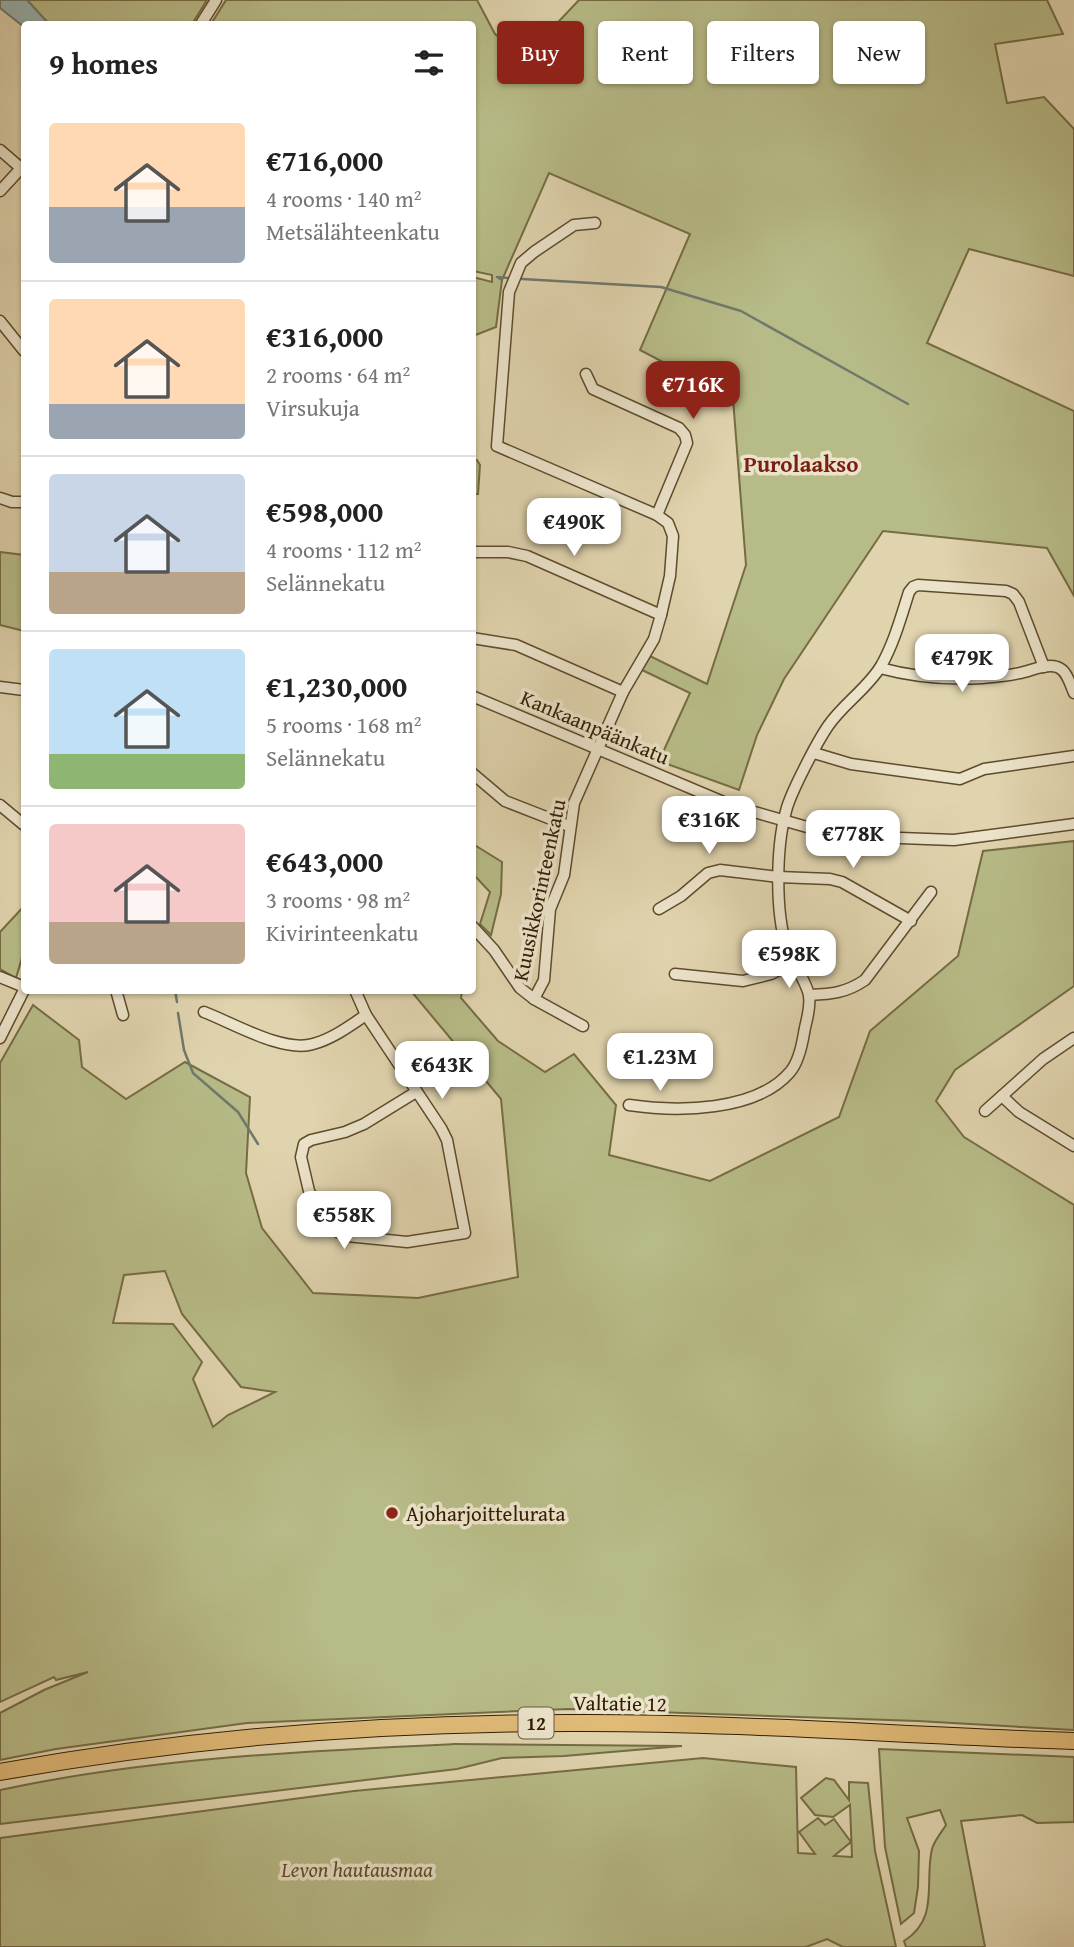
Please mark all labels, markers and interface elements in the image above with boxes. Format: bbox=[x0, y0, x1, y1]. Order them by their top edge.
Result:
chip: Buy bbox=[497, 21, 584, 84]
chip: Rent bbox=[598, 21, 693, 84]
chip: Filters bbox=[707, 21, 819, 84]
chip: New bbox=[833, 21, 925, 84]
text: 9 homes bbox=[49, 41, 158, 85]
icon: filters bbox=[410, 44, 448, 82]
text: €716,000 bbox=[266, 138, 383, 182]
icon: home bbox=[105, 151, 189, 235]
text: 4 rooms · 140 m² bbox=[266, 182, 421, 215]
text: Metsälähteenkatu bbox=[266, 215, 440, 248]
text: €316,000 bbox=[266, 314, 383, 358]
icon: home bbox=[105, 327, 189, 411]
text: 2 rooms · 64 m² bbox=[266, 358, 410, 391]
pin: €716K bbox=[644, 362, 742, 421]
text: €716K bbox=[662, 367, 724, 400]
text: Virsukuja bbox=[266, 391, 360, 424]
district label: Purolaakso bbox=[744, 447, 858, 480]
text: €598,000 bbox=[266, 489, 383, 533]
pin: €490K bbox=[525, 498, 623, 558]
icon: home bbox=[105, 502, 189, 586]
text: €490K bbox=[543, 504, 605, 537]
text: 4 rooms · 112 m² bbox=[266, 533, 421, 566]
text: Selännekatu bbox=[266, 566, 385, 599]
pin: €479K bbox=[913, 634, 1011, 694]
text: €479K bbox=[931, 640, 993, 673]
text: €1,230,000 bbox=[266, 664, 407, 708]
icon: home bbox=[105, 677, 189, 761]
street label: Kankaanpäänkatu bbox=[516, 682, 675, 773]
text: 5 rooms · 168 m² bbox=[266, 708, 421, 741]
text: Selännekatu bbox=[266, 741, 385, 774]
street label: Kuusikkorinteenkatu bbox=[505, 795, 574, 984]
pin: €316K bbox=[660, 796, 758, 856]
text: €316K bbox=[678, 802, 740, 835]
pin: €778K bbox=[804, 810, 902, 870]
text: €778K bbox=[822, 816, 884, 849]
text: €643,000 bbox=[266, 839, 383, 883]
icon: home bbox=[105, 852, 189, 936]
text: 3 rooms · 98 m² bbox=[266, 883, 410, 916]
text: Kivirinteenkatu bbox=[266, 916, 419, 949]
pin: €598K bbox=[740, 930, 838, 990]
text: €598K bbox=[758, 936, 820, 969]
pin: €1.23M bbox=[603, 1034, 717, 1093]
text: €1.23M bbox=[623, 1039, 697, 1072]
pin: €643K bbox=[393, 1042, 491, 1101]
text: €643K bbox=[411, 1047, 473, 1080]
pin: €558K bbox=[295, 1192, 393, 1251]
text: €558K bbox=[313, 1197, 375, 1230]
place label: Ajoharjoittelurata bbox=[406, 1498, 565, 1529]
marker: Ajoharjoittelurata bbox=[384, 1505, 400, 1521]
street label: Valtatie 12 bbox=[573, 1687, 667, 1719]
road number: 12 bbox=[518, 1708, 554, 1738]
park label: Levon hautausmaa bbox=[280, 1854, 433, 1885]

